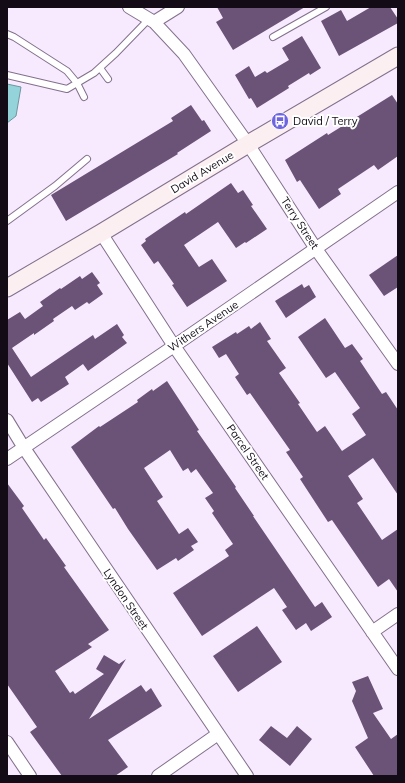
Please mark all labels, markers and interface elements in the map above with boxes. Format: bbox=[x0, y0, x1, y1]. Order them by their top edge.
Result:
bus stop icon: David / Terry bbox=[270, 111, 290, 131]
place label: David / Terry bbox=[293, 114, 358, 128]
street label: David Avenue bbox=[168, 148, 236, 196]
street label: Terry Street bbox=[278, 194, 322, 252]
street label: Withers Avenue bbox=[165, 297, 241, 355]
street label: Parcel Street bbox=[224, 422, 272, 483]
street label: Lyndon Street bbox=[101, 566, 152, 632]

